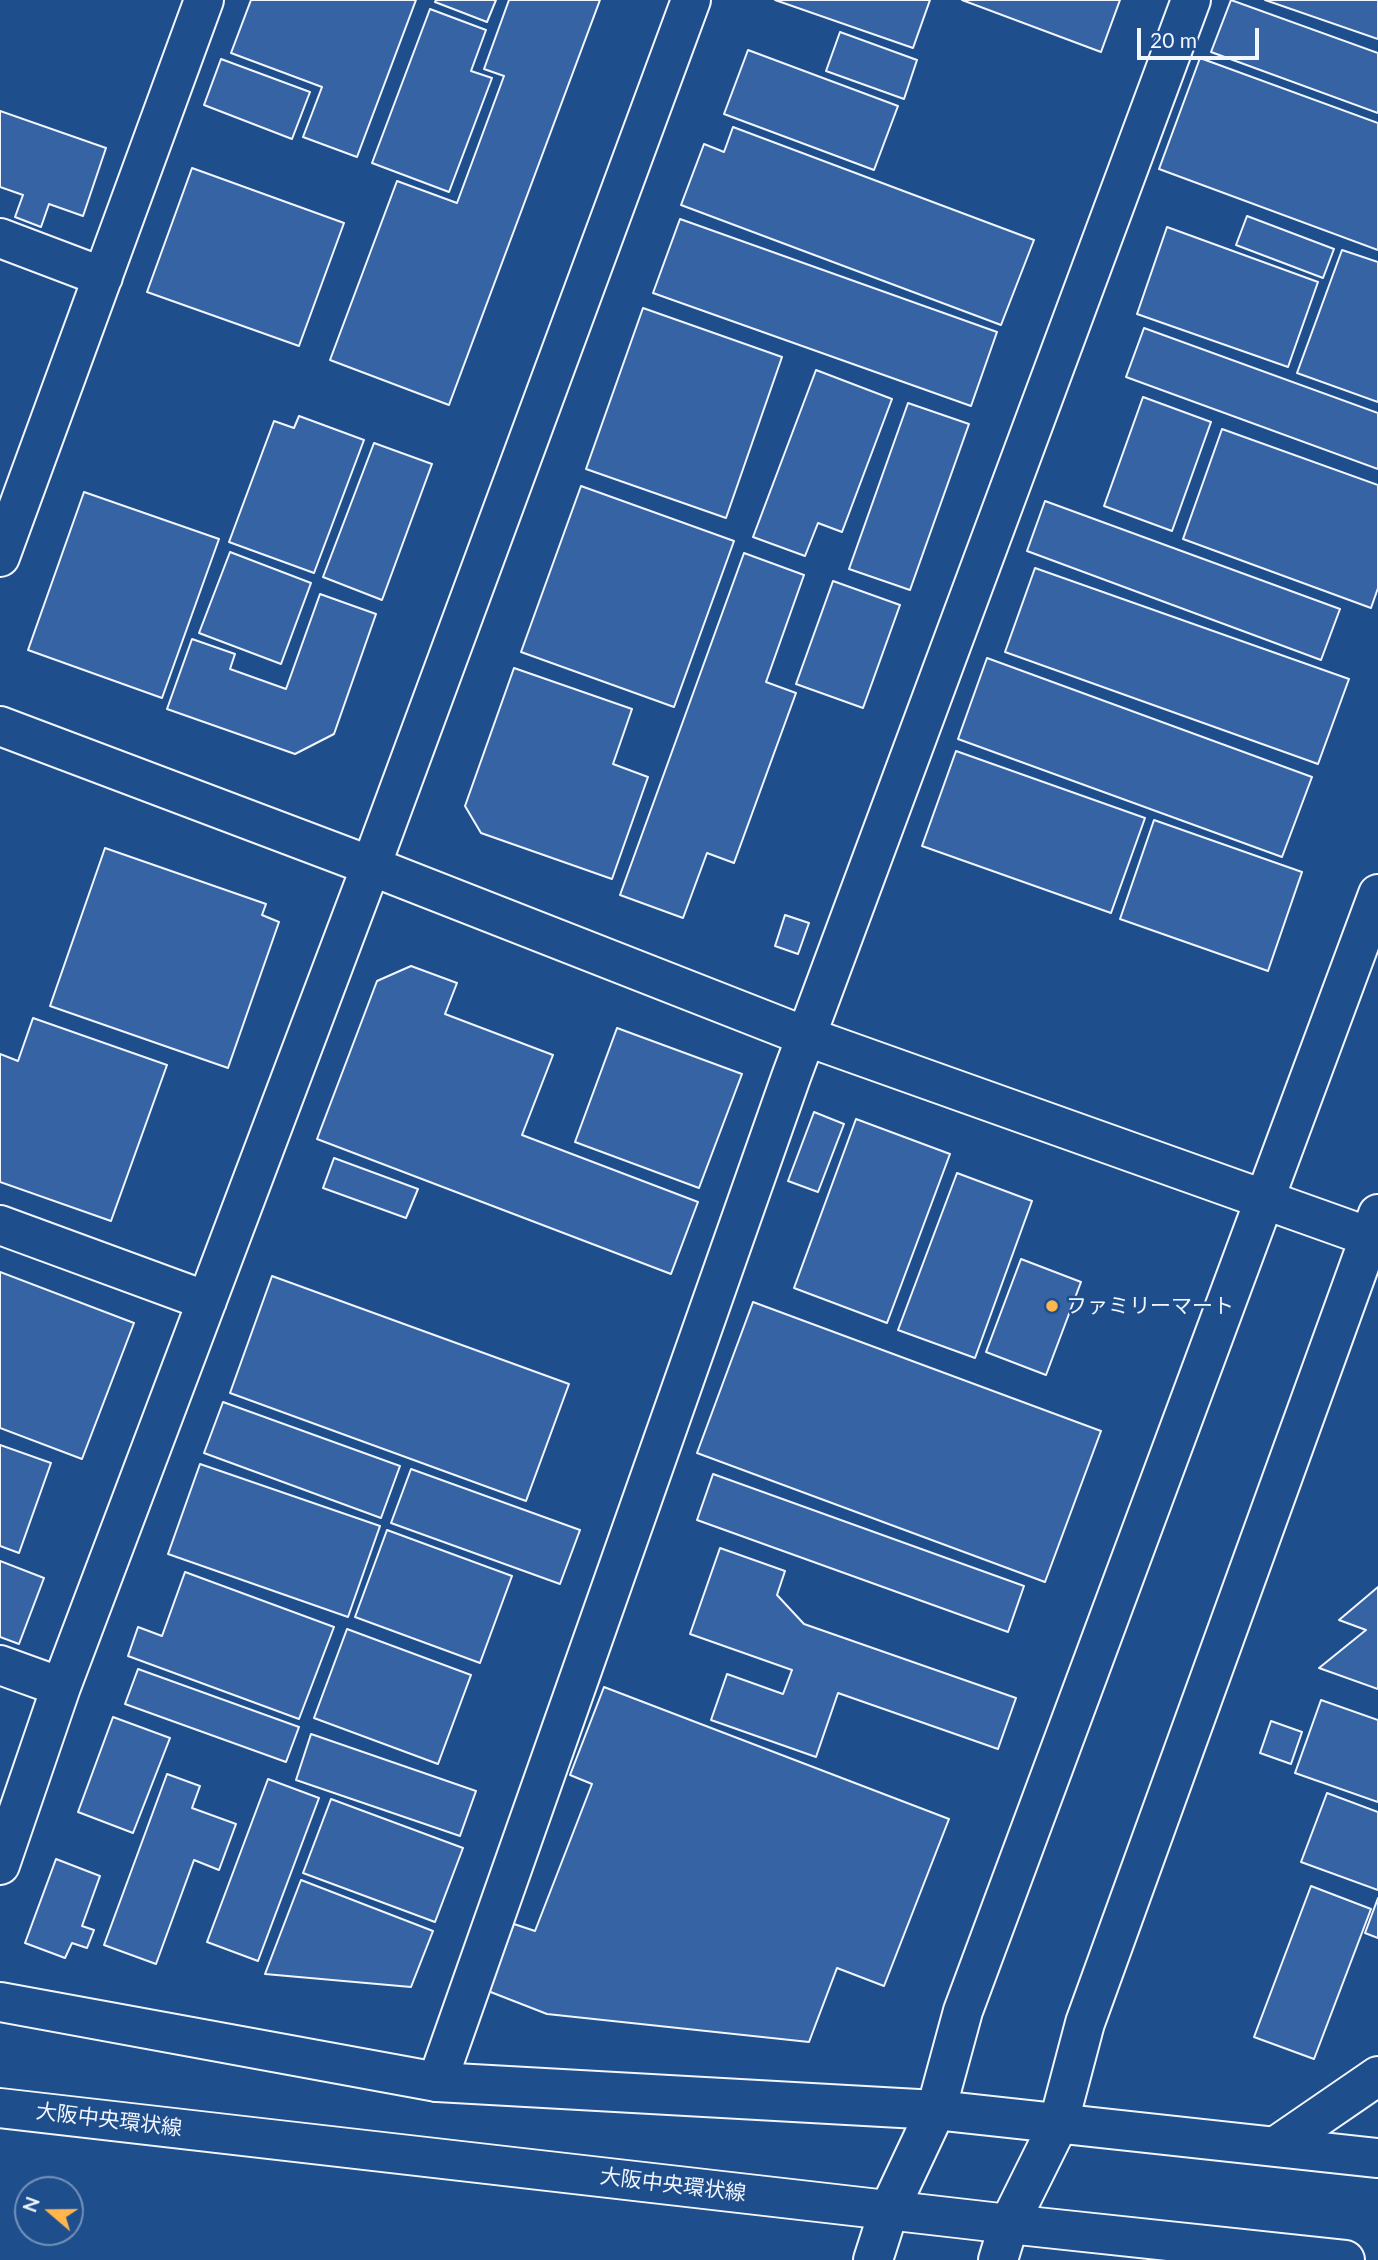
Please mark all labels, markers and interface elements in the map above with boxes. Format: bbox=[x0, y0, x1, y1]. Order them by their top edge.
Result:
scale bar bbox=[1140, 14, 1262, 58]
text: 20 m bbox=[1150, 27, 1197, 52]
place label: ファミリーマート bbox=[1066, 1293, 1234, 1319]
marker: ファミリーマート bbox=[1044, 1298, 1060, 1314]
street label: 大阪中央環状線 bbox=[35, 2099, 183, 2141]
street label: 大阪中央環状線 bbox=[599, 2164, 747, 2206]
north arrow bbox=[14, 2176, 84, 2246]
text: N bbox=[17, 2194, 44, 2215]

